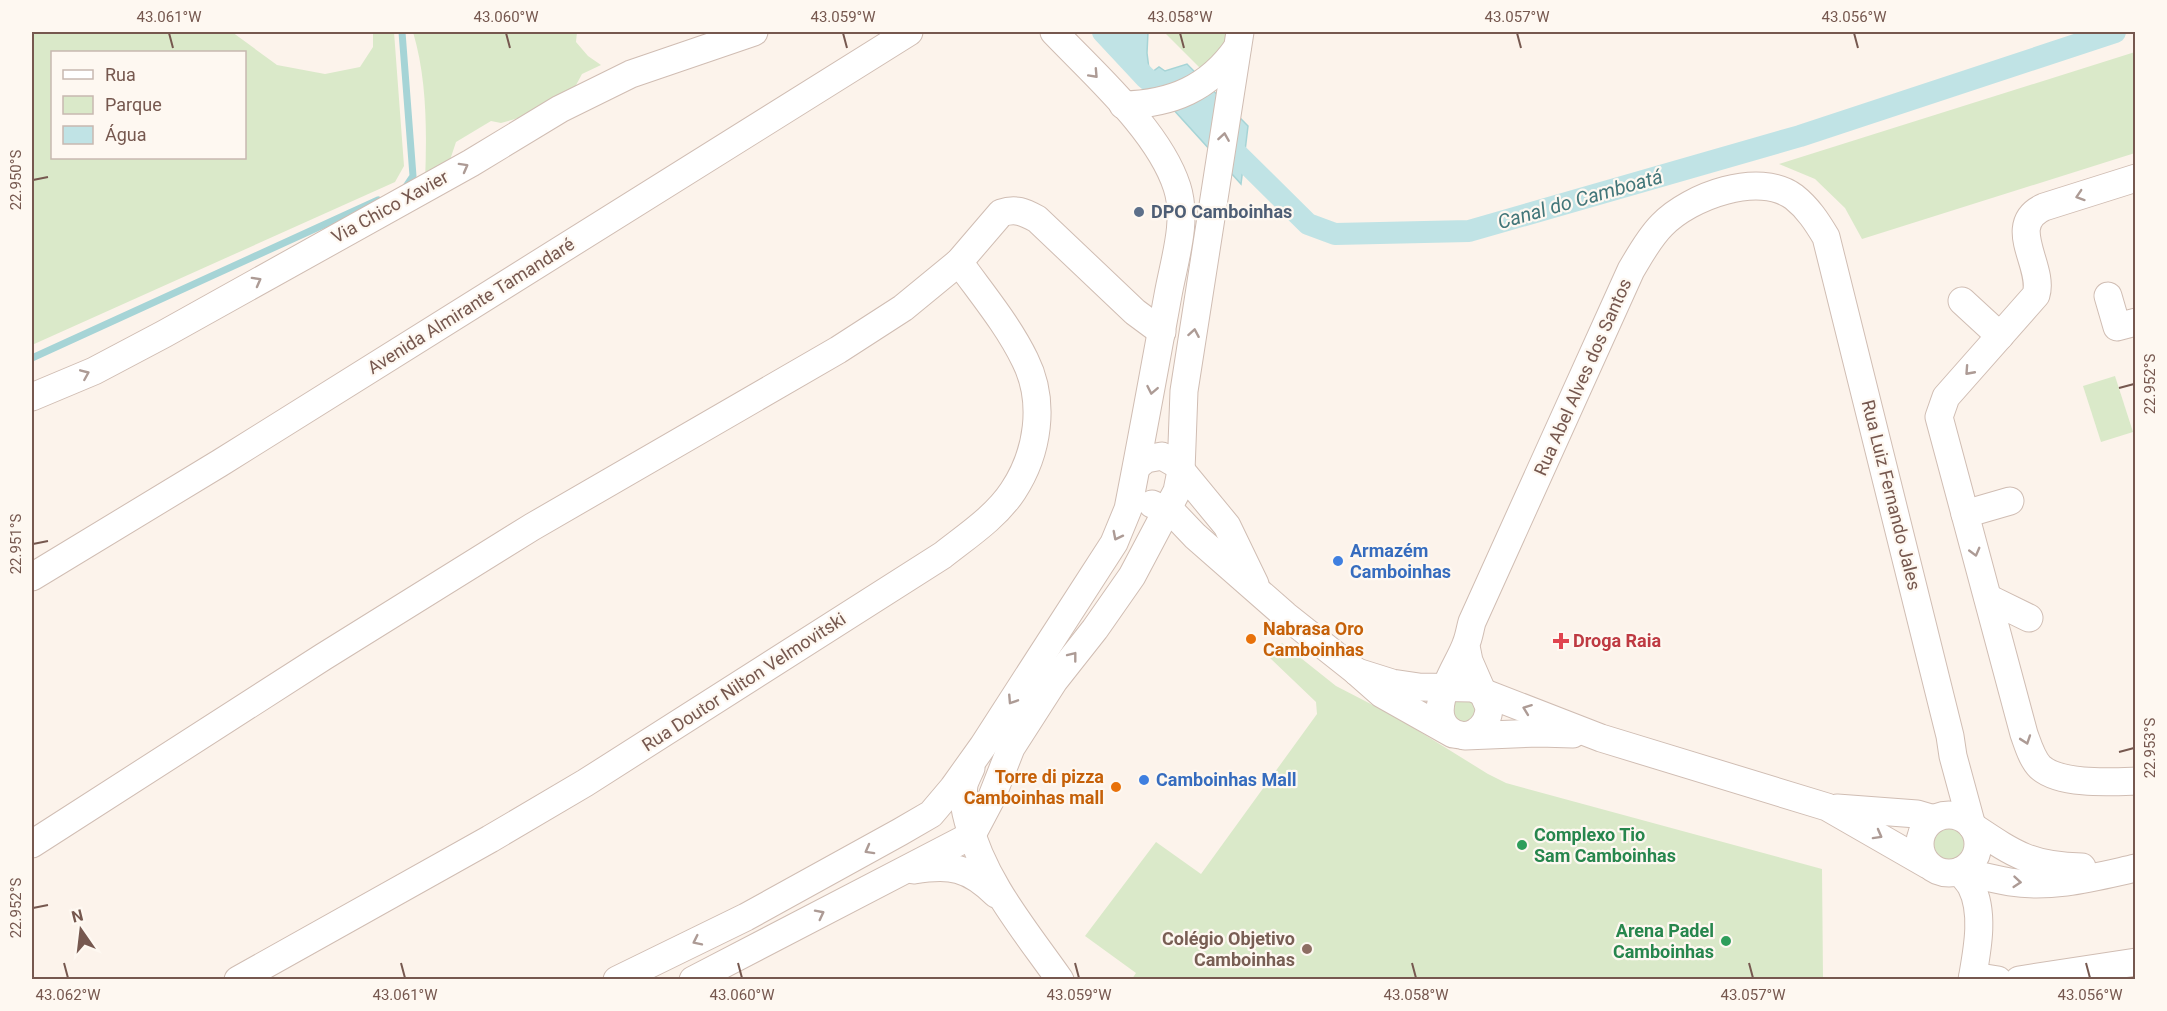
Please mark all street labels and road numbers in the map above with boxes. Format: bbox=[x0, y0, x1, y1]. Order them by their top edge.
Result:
street label: Via Chico Xavier bbox=[328, 166, 452, 247]
street label: Avenida Almirante Tamandaré bbox=[363, 233, 578, 378]
street label: Rua Abel Alves dos Santos bbox=[1530, 275, 1636, 479]
street label: Rua Luiz Fernando Jales bbox=[1858, 398, 1925, 592]
street label: Rua Doutor Nilton Velmovitski bbox=[638, 608, 849, 755]

